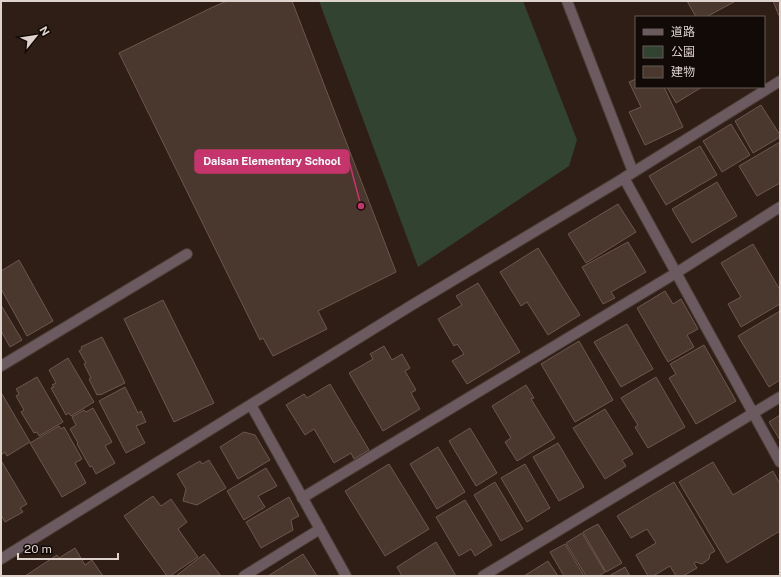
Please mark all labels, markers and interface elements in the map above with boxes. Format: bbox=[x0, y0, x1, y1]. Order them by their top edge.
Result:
north arrow bbox=[16, 16, 56, 56]
legend bbox=[635, 16, 765, 88]
text: N bbox=[37, 24, 52, 38]
text: 道路 bbox=[671, 25, 695, 39]
text: 公園 bbox=[671, 45, 695, 59]
text: 建物 bbox=[671, 65, 695, 79]
callout: Daisan Elementary School bbox=[195, 150, 349, 173]
text: Daisan Elementary School bbox=[203, 155, 341, 167]
scale bar bbox=[18, 535, 118, 561]
text: 20 m bbox=[24, 542, 52, 556]

